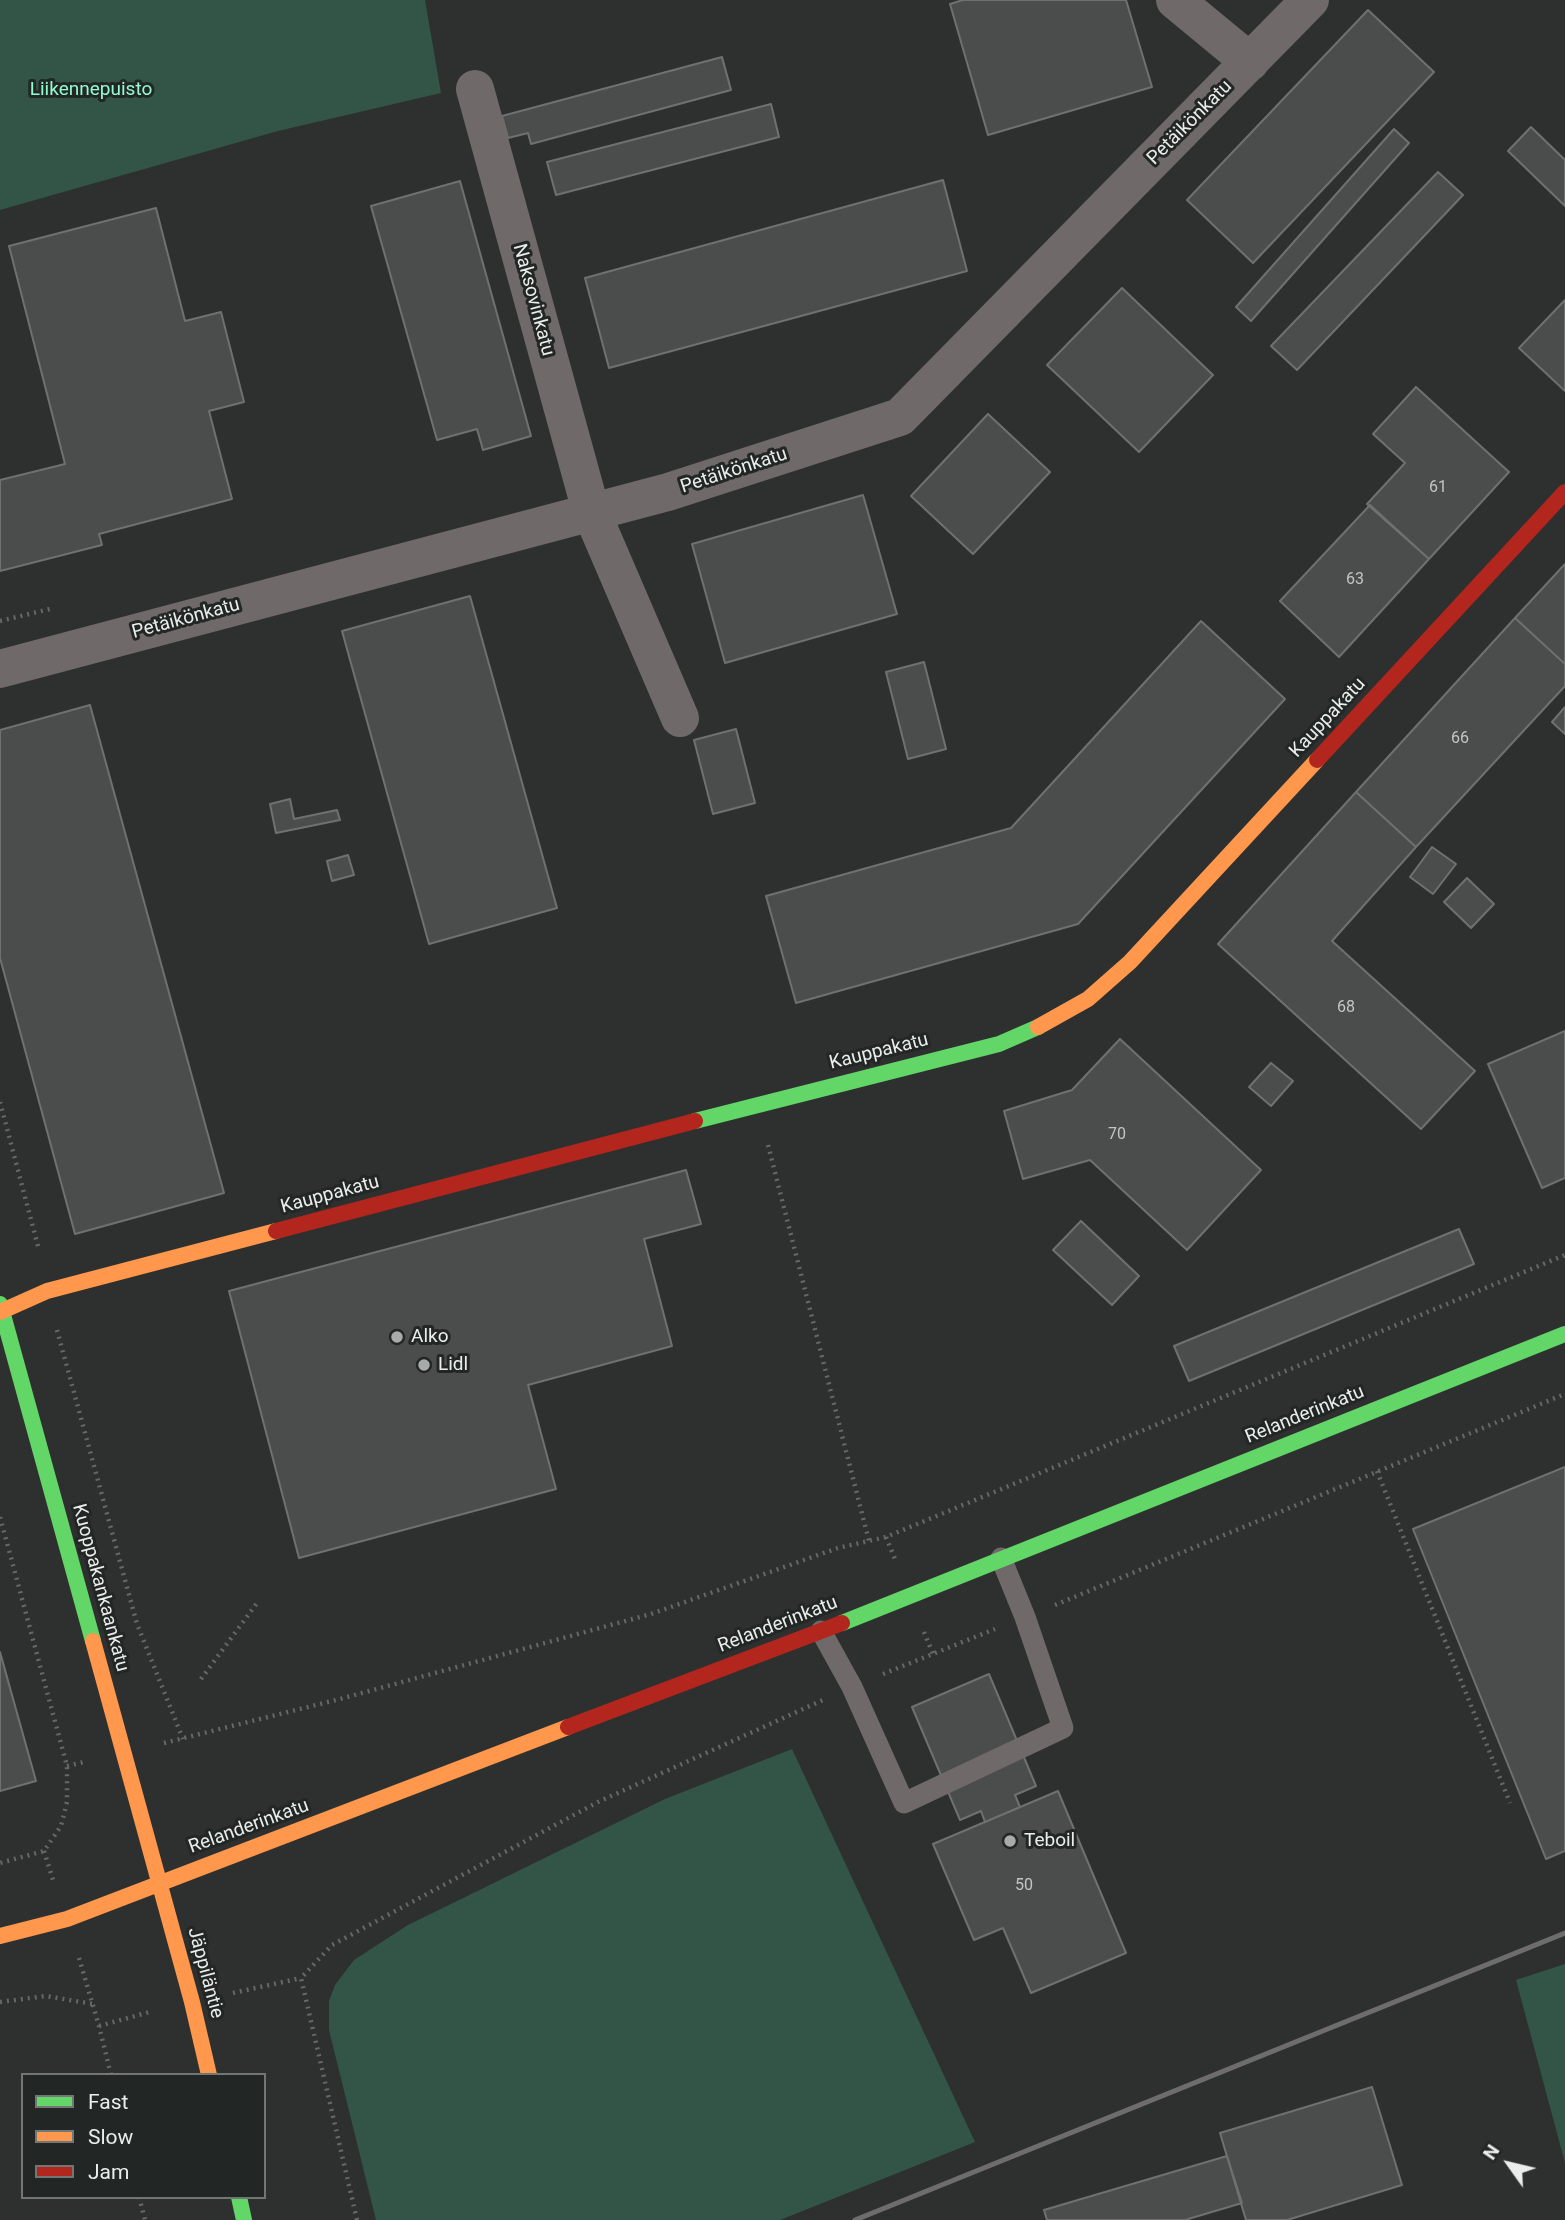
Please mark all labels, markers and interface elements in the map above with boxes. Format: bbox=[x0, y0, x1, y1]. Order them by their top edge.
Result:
street label: Petäikönkatu bbox=[1143, 76, 1237, 170]
park label: Liikennepuisto bbox=[30, 79, 152, 101]
street label: Naksovinkatu bbox=[507, 242, 559, 358]
street label: Petäikönkatu bbox=[678, 443, 790, 499]
house number: 61 bbox=[1429, 478, 1447, 498]
house number: 63 bbox=[1346, 570, 1364, 590]
street label: Petäikönkatu bbox=[130, 594, 242, 644]
street label: Kauppakatu bbox=[1285, 673, 1371, 763]
house number: 66 bbox=[1451, 729, 1469, 749]
house number: 68 bbox=[1337, 998, 1355, 1018]
street label: Kauppakatu bbox=[827, 1029, 931, 1075]
house number: 70 bbox=[1108, 1125, 1126, 1145]
street label: Kauppakatu bbox=[278, 1171, 382, 1219]
place label: Alko bbox=[411, 1326, 448, 1348]
marker: Alko bbox=[389, 1329, 405, 1345]
place label: Lidl bbox=[438, 1354, 468, 1376]
marker: Lidl bbox=[416, 1357, 432, 1373]
street label: Relanderinkatu bbox=[1242, 1381, 1368, 1449]
street label: Kuoppakankaankatu bbox=[67, 1502, 133, 1674]
street label: Relanderinkatu bbox=[715, 1592, 841, 1658]
street label: Relanderinkatu bbox=[186, 1795, 312, 1859]
place label: Teboil bbox=[1024, 1830, 1075, 1852]
marker: Teboil bbox=[1002, 1833, 1018, 1849]
house number: 50 bbox=[1015, 1876, 1033, 1896]
street label: Jäppiläntie bbox=[182, 1925, 228, 2021]
legend bbox=[21, 2073, 266, 2199]
text: Fast bbox=[88, 2090, 128, 2114]
text: Slow bbox=[88, 2125, 133, 2149]
north arrow bbox=[1474, 2129, 1544, 2199]
text: N bbox=[1478, 2140, 1504, 2164]
text: Jam bbox=[88, 2160, 129, 2184]

